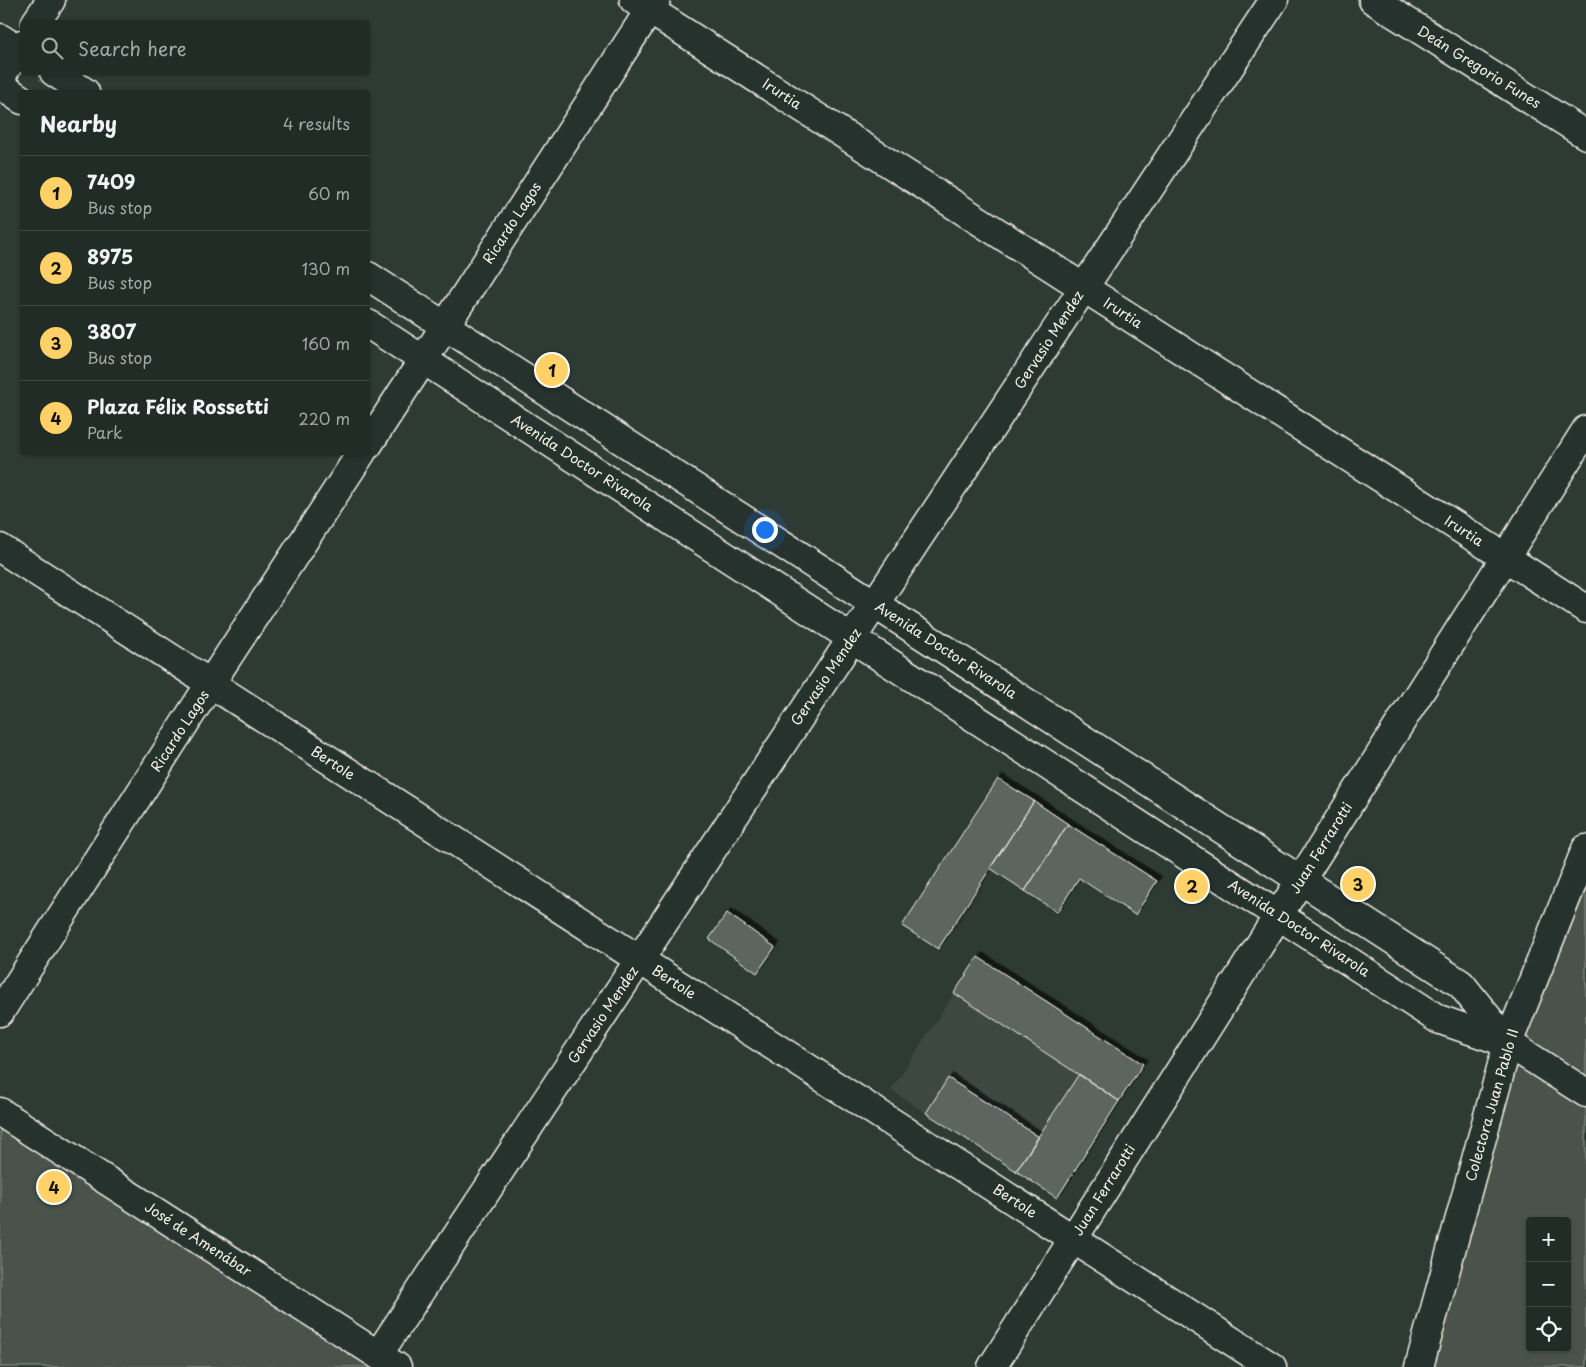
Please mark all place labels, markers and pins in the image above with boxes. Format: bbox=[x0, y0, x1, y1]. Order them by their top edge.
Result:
pin: 1 bbox=[536, 351, 568, 389]
pin: 3 bbox=[1342, 865, 1374, 903]
pin: 2 bbox=[1176, 867, 1208, 905]
pin: 4 bbox=[38, 1168, 70, 1206]

